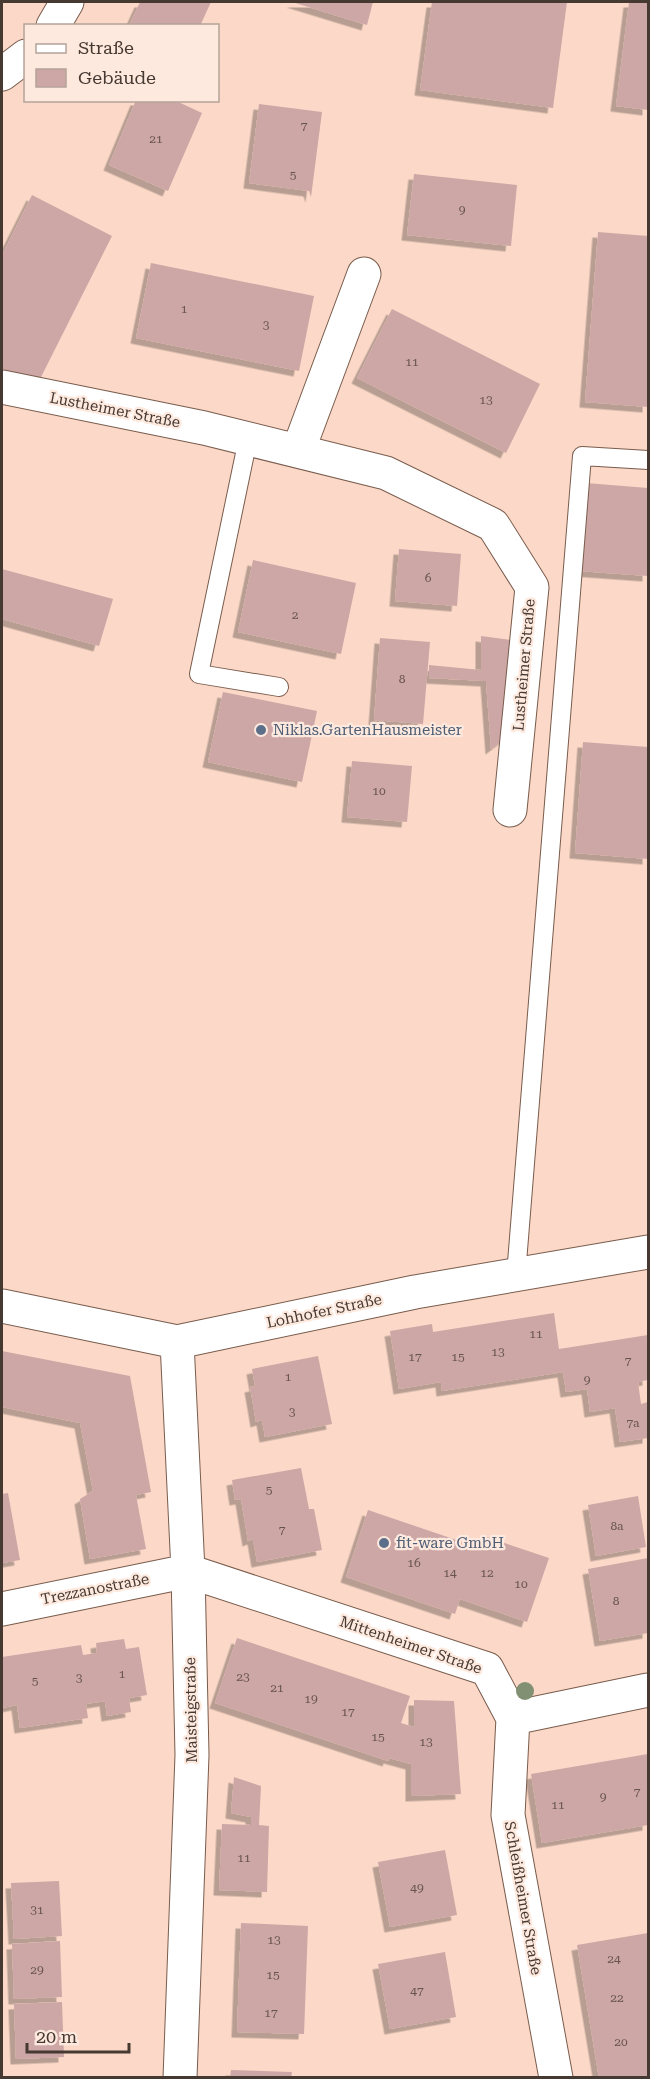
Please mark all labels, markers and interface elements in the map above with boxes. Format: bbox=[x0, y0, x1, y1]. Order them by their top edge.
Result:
legend bbox=[24, 24, 219, 102]
text: Straße bbox=[78, 37, 134, 58]
text: Gebäude bbox=[78, 67, 156, 88]
house number: 7 bbox=[301, 119, 308, 133]
house number: 21 bbox=[149, 132, 163, 146]
house number: 5 bbox=[290, 168, 297, 182]
house number: 9 bbox=[459, 203, 466, 217]
house number: 1 bbox=[181, 302, 188, 316]
house number: 3 bbox=[263, 318, 270, 332]
house number: 11 bbox=[405, 355, 419, 369]
street label: Lustheimer Straße bbox=[48, 389, 182, 431]
house number: 13 bbox=[479, 393, 493, 407]
house number: 6 bbox=[425, 571, 432, 585]
street label: Lustheimer Straße bbox=[509, 598, 539, 732]
house number: 2 bbox=[292, 608, 299, 622]
house number: 8 bbox=[399, 672, 406, 686]
place label: Niklas.GartenHausmeister bbox=[273, 721, 462, 739]
marker: Niklas.GartenHausmeister bbox=[254, 723, 268, 737]
house number: 10 bbox=[372, 784, 386, 798]
street label: Lohhofer Straße bbox=[265, 1290, 383, 1332]
house number: 11 bbox=[529, 1327, 543, 1341]
house number: 13 bbox=[491, 1345, 505, 1359]
house number: 17 bbox=[408, 1350, 422, 1364]
house number: 15 bbox=[451, 1350, 465, 1364]
house number: 7 bbox=[625, 1354, 632, 1368]
house number: 1 bbox=[285, 1370, 292, 1384]
house number: 9 bbox=[584, 1373, 591, 1387]
house number: 3 bbox=[289, 1405, 296, 1419]
house number: 7a bbox=[626, 1416, 640, 1430]
house number: 5 bbox=[266, 1483, 273, 1497]
house number: 8a bbox=[610, 1519, 624, 1533]
house number: 7 bbox=[279, 1523, 286, 1537]
place label: fit-ware GmbH bbox=[396, 1534, 504, 1552]
marker: fit-ware GmbH bbox=[377, 1536, 391, 1550]
house number: 16 bbox=[407, 1556, 421, 1570]
house number: 14 bbox=[443, 1566, 457, 1580]
house number: 12 bbox=[480, 1566, 494, 1580]
street label: Trezzanostraße bbox=[39, 1570, 151, 1608]
house number: 10 bbox=[514, 1577, 528, 1591]
house number: 8 bbox=[613, 1594, 620, 1608]
street label: Mittenheimer Straße bbox=[338, 1612, 484, 1678]
street label: Maisteigstraße bbox=[181, 1657, 201, 1763]
house number: 1 bbox=[119, 1667, 126, 1681]
house number: 23 bbox=[236, 1670, 250, 1684]
house number: 3 bbox=[76, 1671, 83, 1685]
house number: 5 bbox=[32, 1674, 39, 1688]
house number: 21 bbox=[270, 1681, 284, 1695]
house number: 19 bbox=[304, 1692, 318, 1706]
house number: 17 bbox=[341, 1705, 355, 1719]
house number: 15 bbox=[371, 1730, 385, 1744]
house number: 13 bbox=[419, 1735, 433, 1749]
house number: 7 bbox=[634, 1785, 641, 1799]
house number: 9 bbox=[600, 1790, 607, 1804]
house number: 11 bbox=[551, 1798, 565, 1812]
street label: Schleißheimer Straße bbox=[501, 1820, 545, 1976]
house number: 11 bbox=[237, 1851, 251, 1865]
house number: 49 bbox=[410, 1881, 424, 1895]
house number: 31 bbox=[30, 1903, 44, 1917]
house number: 13 bbox=[267, 1933, 281, 1947]
house number: 24 bbox=[607, 1952, 621, 1966]
house number: 29 bbox=[30, 1963, 44, 1977]
house number: 15 bbox=[266, 1968, 280, 1982]
house number: 47 bbox=[410, 1984, 424, 1998]
house number: 22 bbox=[610, 1991, 624, 2005]
house number: 17 bbox=[264, 2006, 278, 2020]
scale bar bbox=[27, 2016, 129, 2054]
text: 20 m bbox=[36, 2026, 77, 2047]
house number: 20 bbox=[614, 2035, 628, 2049]

